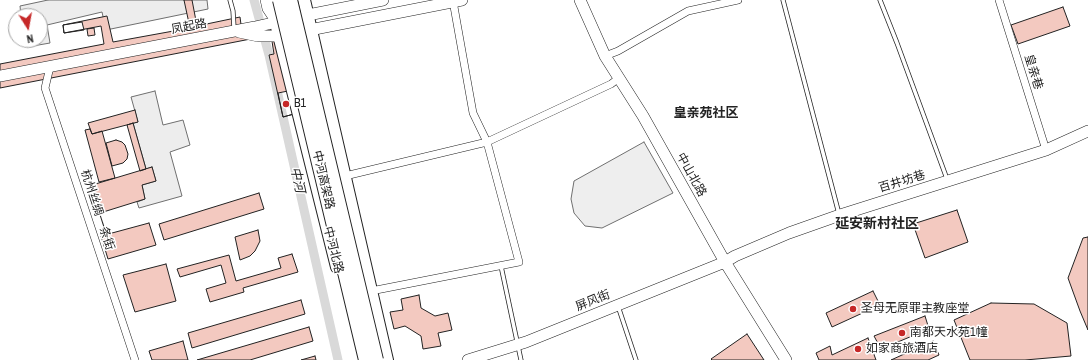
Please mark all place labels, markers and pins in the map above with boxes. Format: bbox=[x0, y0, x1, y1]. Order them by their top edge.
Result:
place label: B1 bbox=[294, 97, 306, 111]
marker: B1 bbox=[281, 99, 291, 109]
place label: 圣母无原罪主教座堂 bbox=[861, 302, 969, 316]
marker: 圣母无原罪主教座堂 bbox=[848, 304, 858, 314]
place label: 南都天水苑1幢 bbox=[910, 326, 987, 340]
marker: 南都天水苑1幢 bbox=[897, 328, 907, 338]
place label: 如家商旅酒店 bbox=[866, 342, 938, 356]
marker: 如家商旅酒店 bbox=[853, 344, 863, 354]

